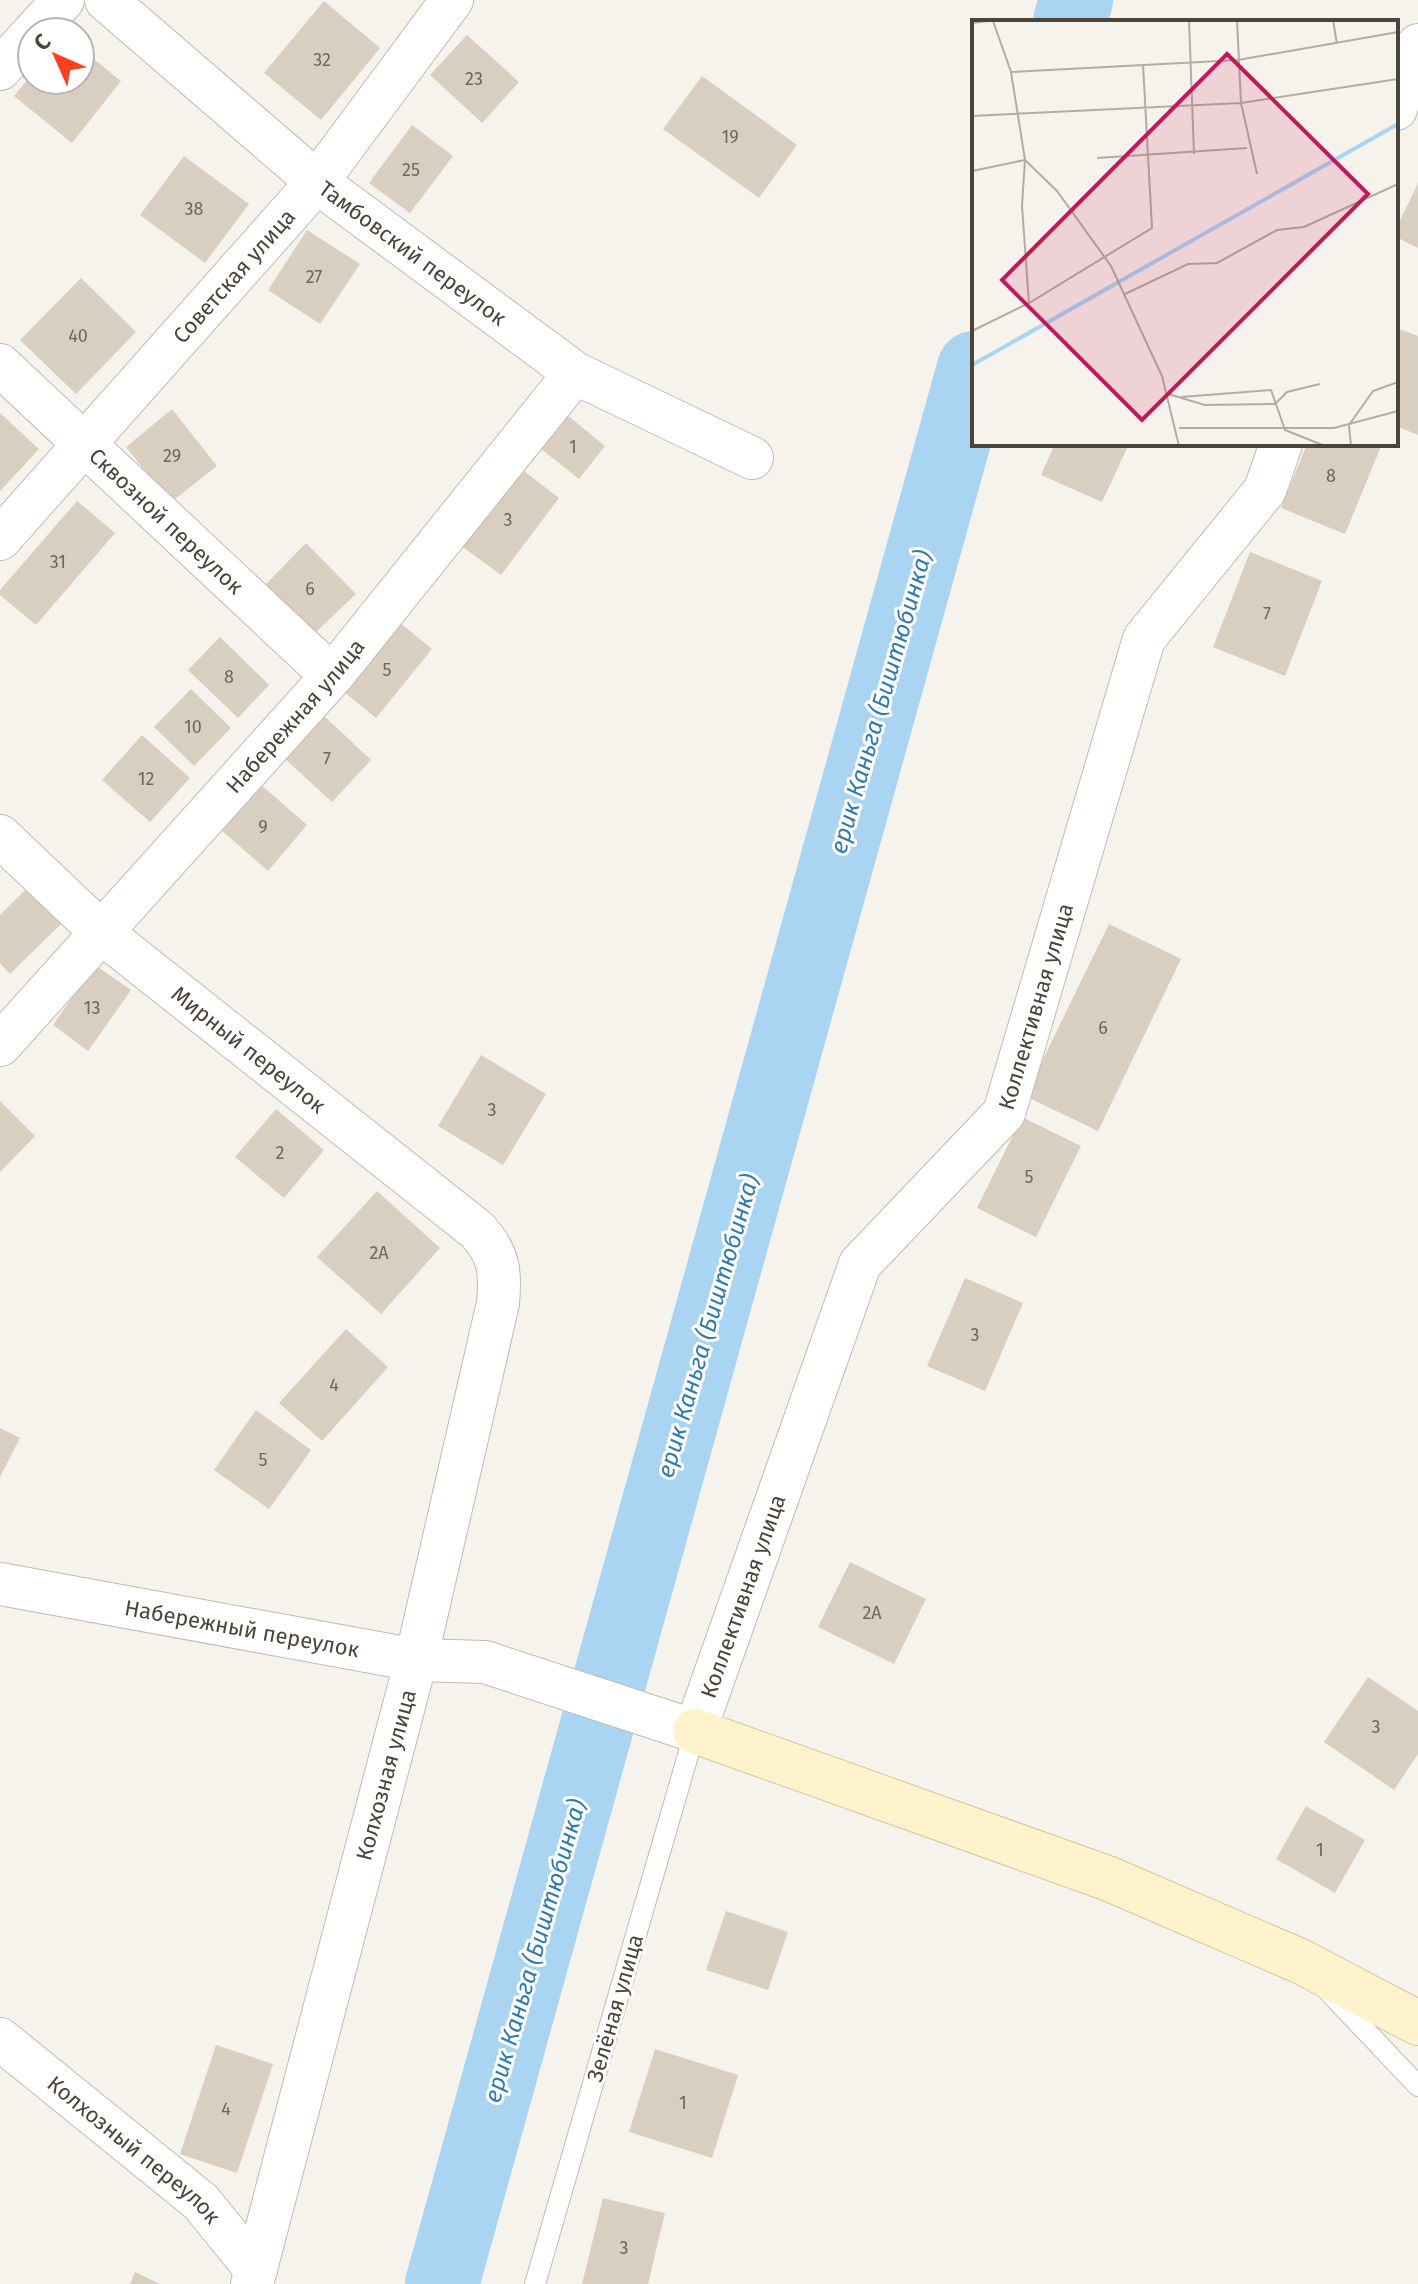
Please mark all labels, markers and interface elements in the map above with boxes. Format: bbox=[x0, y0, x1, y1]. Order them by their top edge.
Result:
north arrow bbox=[16, 16, 96, 96]
inset map bbox=[972, 20, 1398, 446]
text: С bbox=[28, 28, 56, 56]
house number: 32 bbox=[313, 49, 331, 71]
house number: 23 bbox=[465, 68, 483, 90]
house number: 19 bbox=[721, 126, 739, 148]
house number: 25 bbox=[402, 159, 420, 181]
street label: Тамбовский переулок bbox=[314, 175, 513, 332]
house number: 38 bbox=[185, 198, 204, 220]
street label: Советская улица bbox=[167, 203, 301, 349]
house number: 27 bbox=[306, 266, 322, 288]
house number: 40 bbox=[68, 325, 88, 347]
house number: 1 bbox=[569, 436, 577, 458]
street label: Сквозной переулок bbox=[84, 442, 250, 600]
house number: 29 bbox=[163, 445, 181, 467]
house number: 8 bbox=[1326, 465, 1336, 487]
house number: 3 bbox=[504, 509, 512, 531]
water label: ерик Каньга (Биштюбинка) bbox=[824, 547, 938, 857]
house number: 31 bbox=[50, 551, 66, 573]
house number: 6 bbox=[305, 578, 315, 600]
house number: 7 bbox=[1263, 603, 1271, 625]
street label: Набережная улица bbox=[220, 633, 370, 799]
house number: 5 bbox=[382, 659, 392, 681]
house number: 8 bbox=[224, 666, 234, 688]
house number: 10 bbox=[184, 716, 202, 738]
house number: 7 bbox=[323, 748, 331, 770]
house number: 12 bbox=[138, 768, 154, 790]
house number: 9 bbox=[258, 816, 268, 838]
street label: Коллективная улица bbox=[992, 900, 1079, 1113]
street label: Мирный переулок bbox=[166, 980, 332, 1119]
house number: 13 bbox=[84, 997, 100, 1019]
house number: 6 bbox=[1098, 1017, 1108, 1039]
house number: 3 bbox=[488, 1099, 496, 1121]
house number: 2 bbox=[276, 1142, 285, 1164]
house number: 5 bbox=[1024, 1166, 1034, 1188]
water label: ерик Каньга (Биштюбинка) bbox=[651, 1171, 765, 1481]
house number: 2А bbox=[369, 1242, 389, 1264]
house number: 3 bbox=[971, 1324, 979, 1346]
house number: 4 bbox=[329, 1374, 339, 1396]
house number: 5 bbox=[258, 1449, 268, 1471]
street label: Коллективная улица bbox=[694, 1491, 791, 1702]
street label: Набережный переулок bbox=[122, 1594, 362, 1663]
house number: 2А bbox=[862, 1602, 882, 1624]
street label: Колхозная улица bbox=[350, 1687, 422, 1863]
house number: 3 bbox=[1372, 1716, 1380, 1738]
water label: ерик Каньга (Биштюбинка) bbox=[478, 1796, 592, 2106]
house number: 1 bbox=[1316, 1839, 1324, 1861]
street label: Зелёная улица bbox=[581, 1931, 649, 2085]
street label: Колхозный переулок bbox=[42, 2070, 227, 2230]
house number: 1 bbox=[679, 2092, 687, 2114]
house number: 4 bbox=[221, 2098, 231, 2120]
house number: 3 bbox=[620, 2237, 628, 2259]

